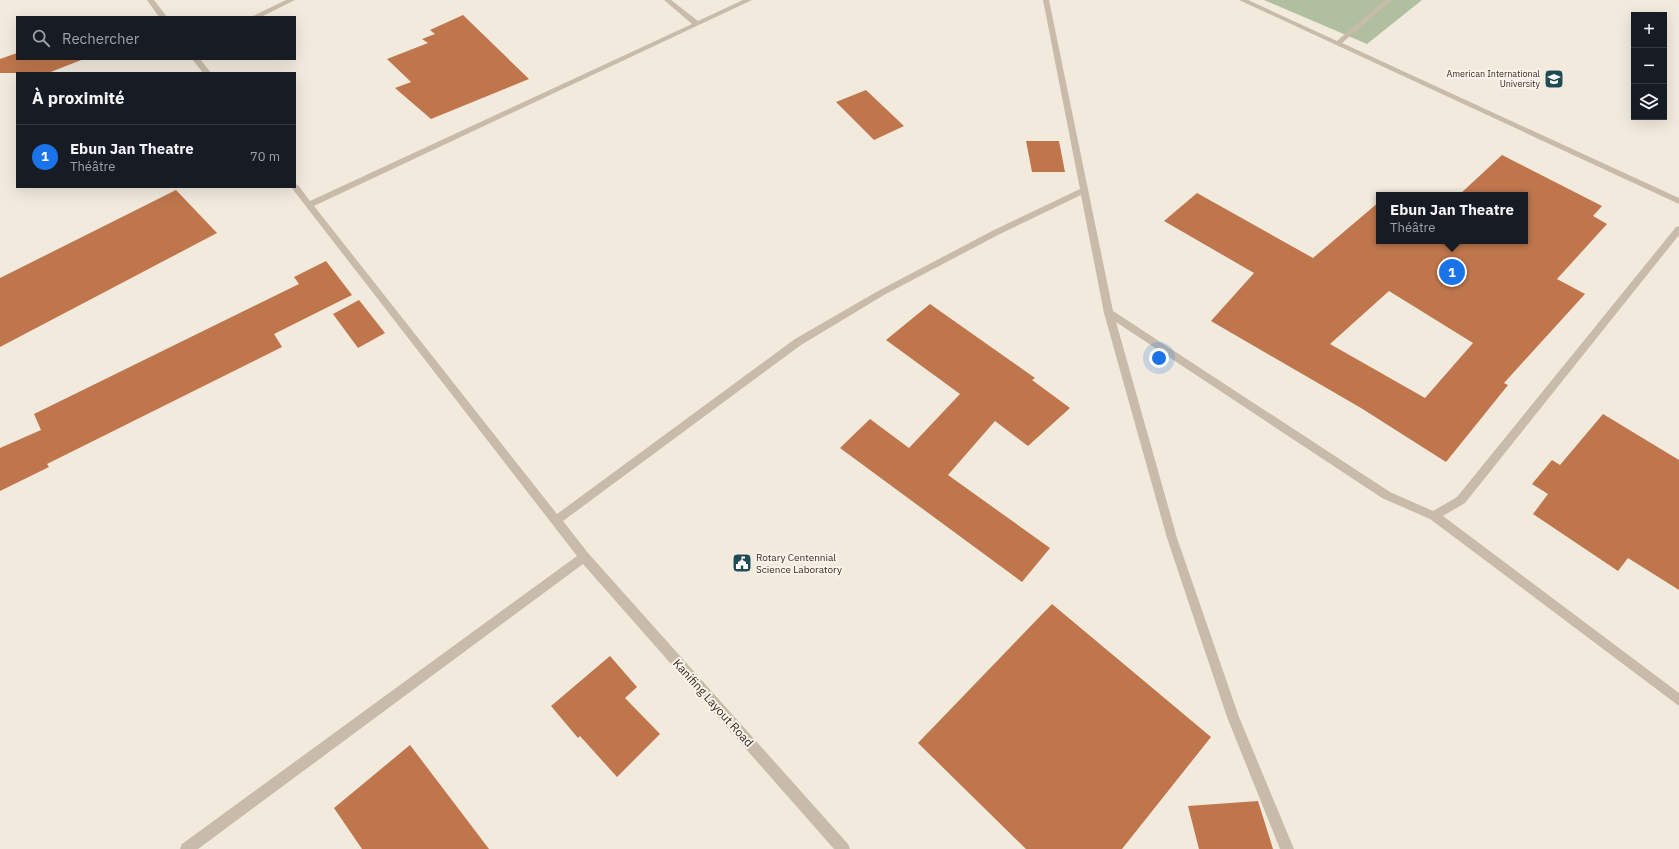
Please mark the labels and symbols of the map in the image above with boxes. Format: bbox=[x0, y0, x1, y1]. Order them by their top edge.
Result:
place label: American International University bbox=[1446, 68, 1541, 89]
school or university icon: American International University bbox=[1543, 68, 1565, 90]
pin: 1 bbox=[1439, 257, 1465, 287]
your location bbox=[1149, 348, 1169, 368]
place label: Rotary Centennial Science Laboratory bbox=[756, 551, 842, 576]
public building icon: Rotary Centennial Science Laboratory bbox=[731, 552, 753, 574]
street label: Kanifing Layout Road bbox=[670, 656, 757, 750]

